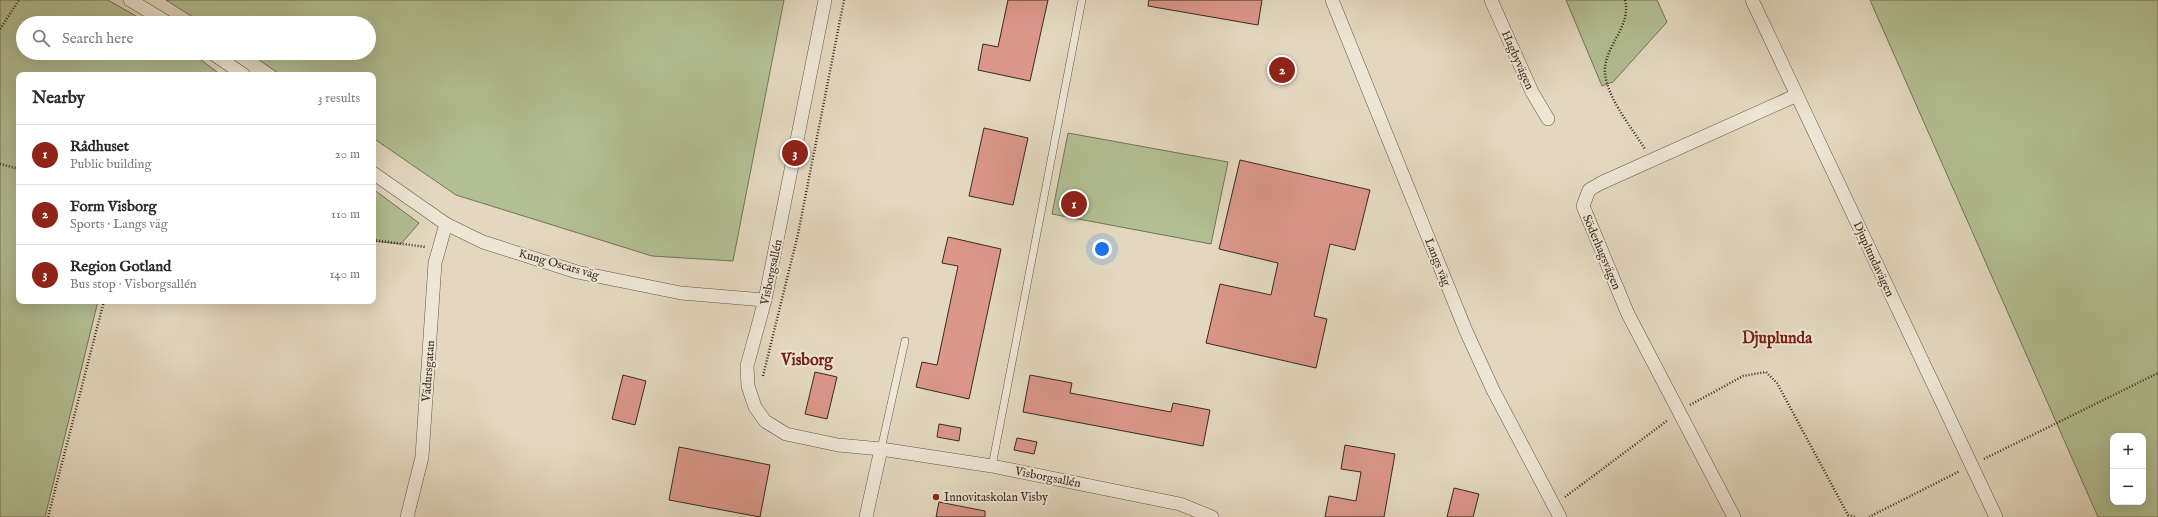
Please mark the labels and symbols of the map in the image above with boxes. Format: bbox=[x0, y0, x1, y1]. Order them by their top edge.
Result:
street label: Hagbyvägen bbox=[1498, 28, 1537, 93]
pin: 2 bbox=[1269, 55, 1295, 85]
pin: 3 bbox=[782, 138, 808, 168]
pin: 1 bbox=[1061, 189, 1087, 219]
street label: Söderhagsvägen bbox=[1579, 212, 1624, 293]
street label: Djuplundavägen bbox=[1849, 219, 1898, 300]
street label: Langs väg bbox=[1421, 236, 1454, 289]
street label: Visborgsallén bbox=[757, 237, 786, 307]
your location bbox=[1092, 239, 1112, 259]
street label: Kung Oscars väg bbox=[517, 246, 601, 283]
district label: Djuplunda bbox=[1742, 329, 1813, 349]
street label: Vädursgatan bbox=[419, 339, 438, 403]
district label: Visborg bbox=[780, 351, 834, 371]
street label: Visborgsallén bbox=[1013, 464, 1083, 491]
place label: Innovitaskolan Visby bbox=[944, 490, 1048, 505]
marker: Innovitaskolan Visby bbox=[931, 492, 941, 502]

